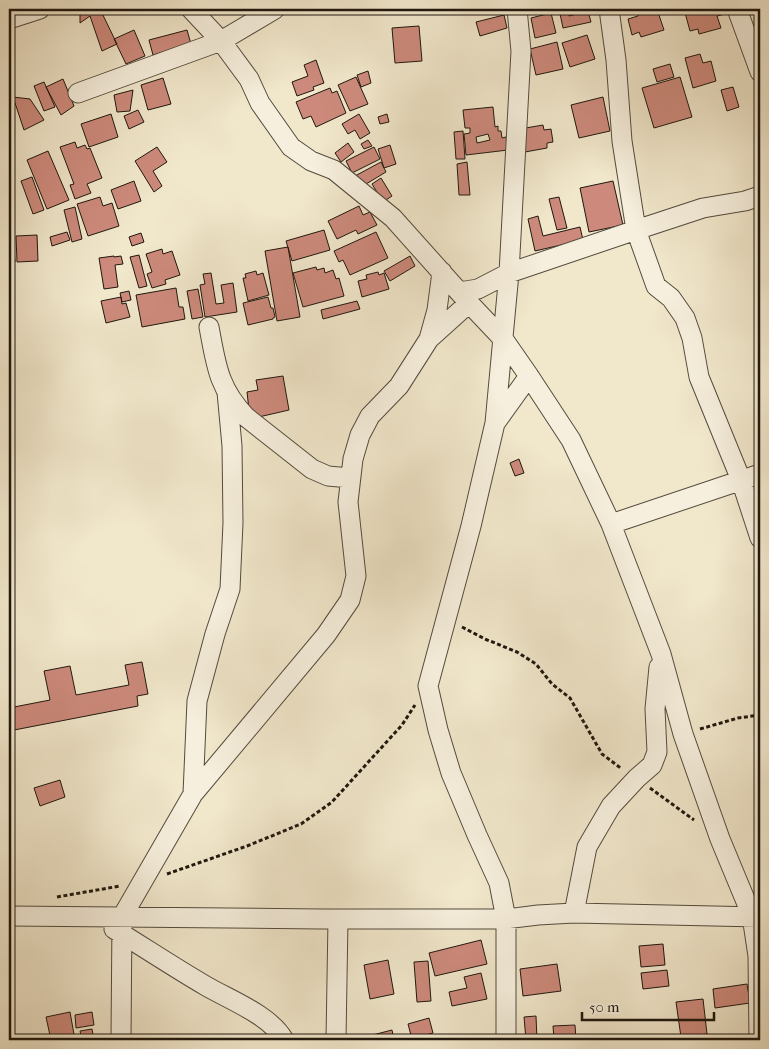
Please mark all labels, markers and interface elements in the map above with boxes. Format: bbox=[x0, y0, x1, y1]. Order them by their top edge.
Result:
scale bar bbox=[582, 989, 714, 1021]
text: 50 m bbox=[589, 998, 620, 1016]

